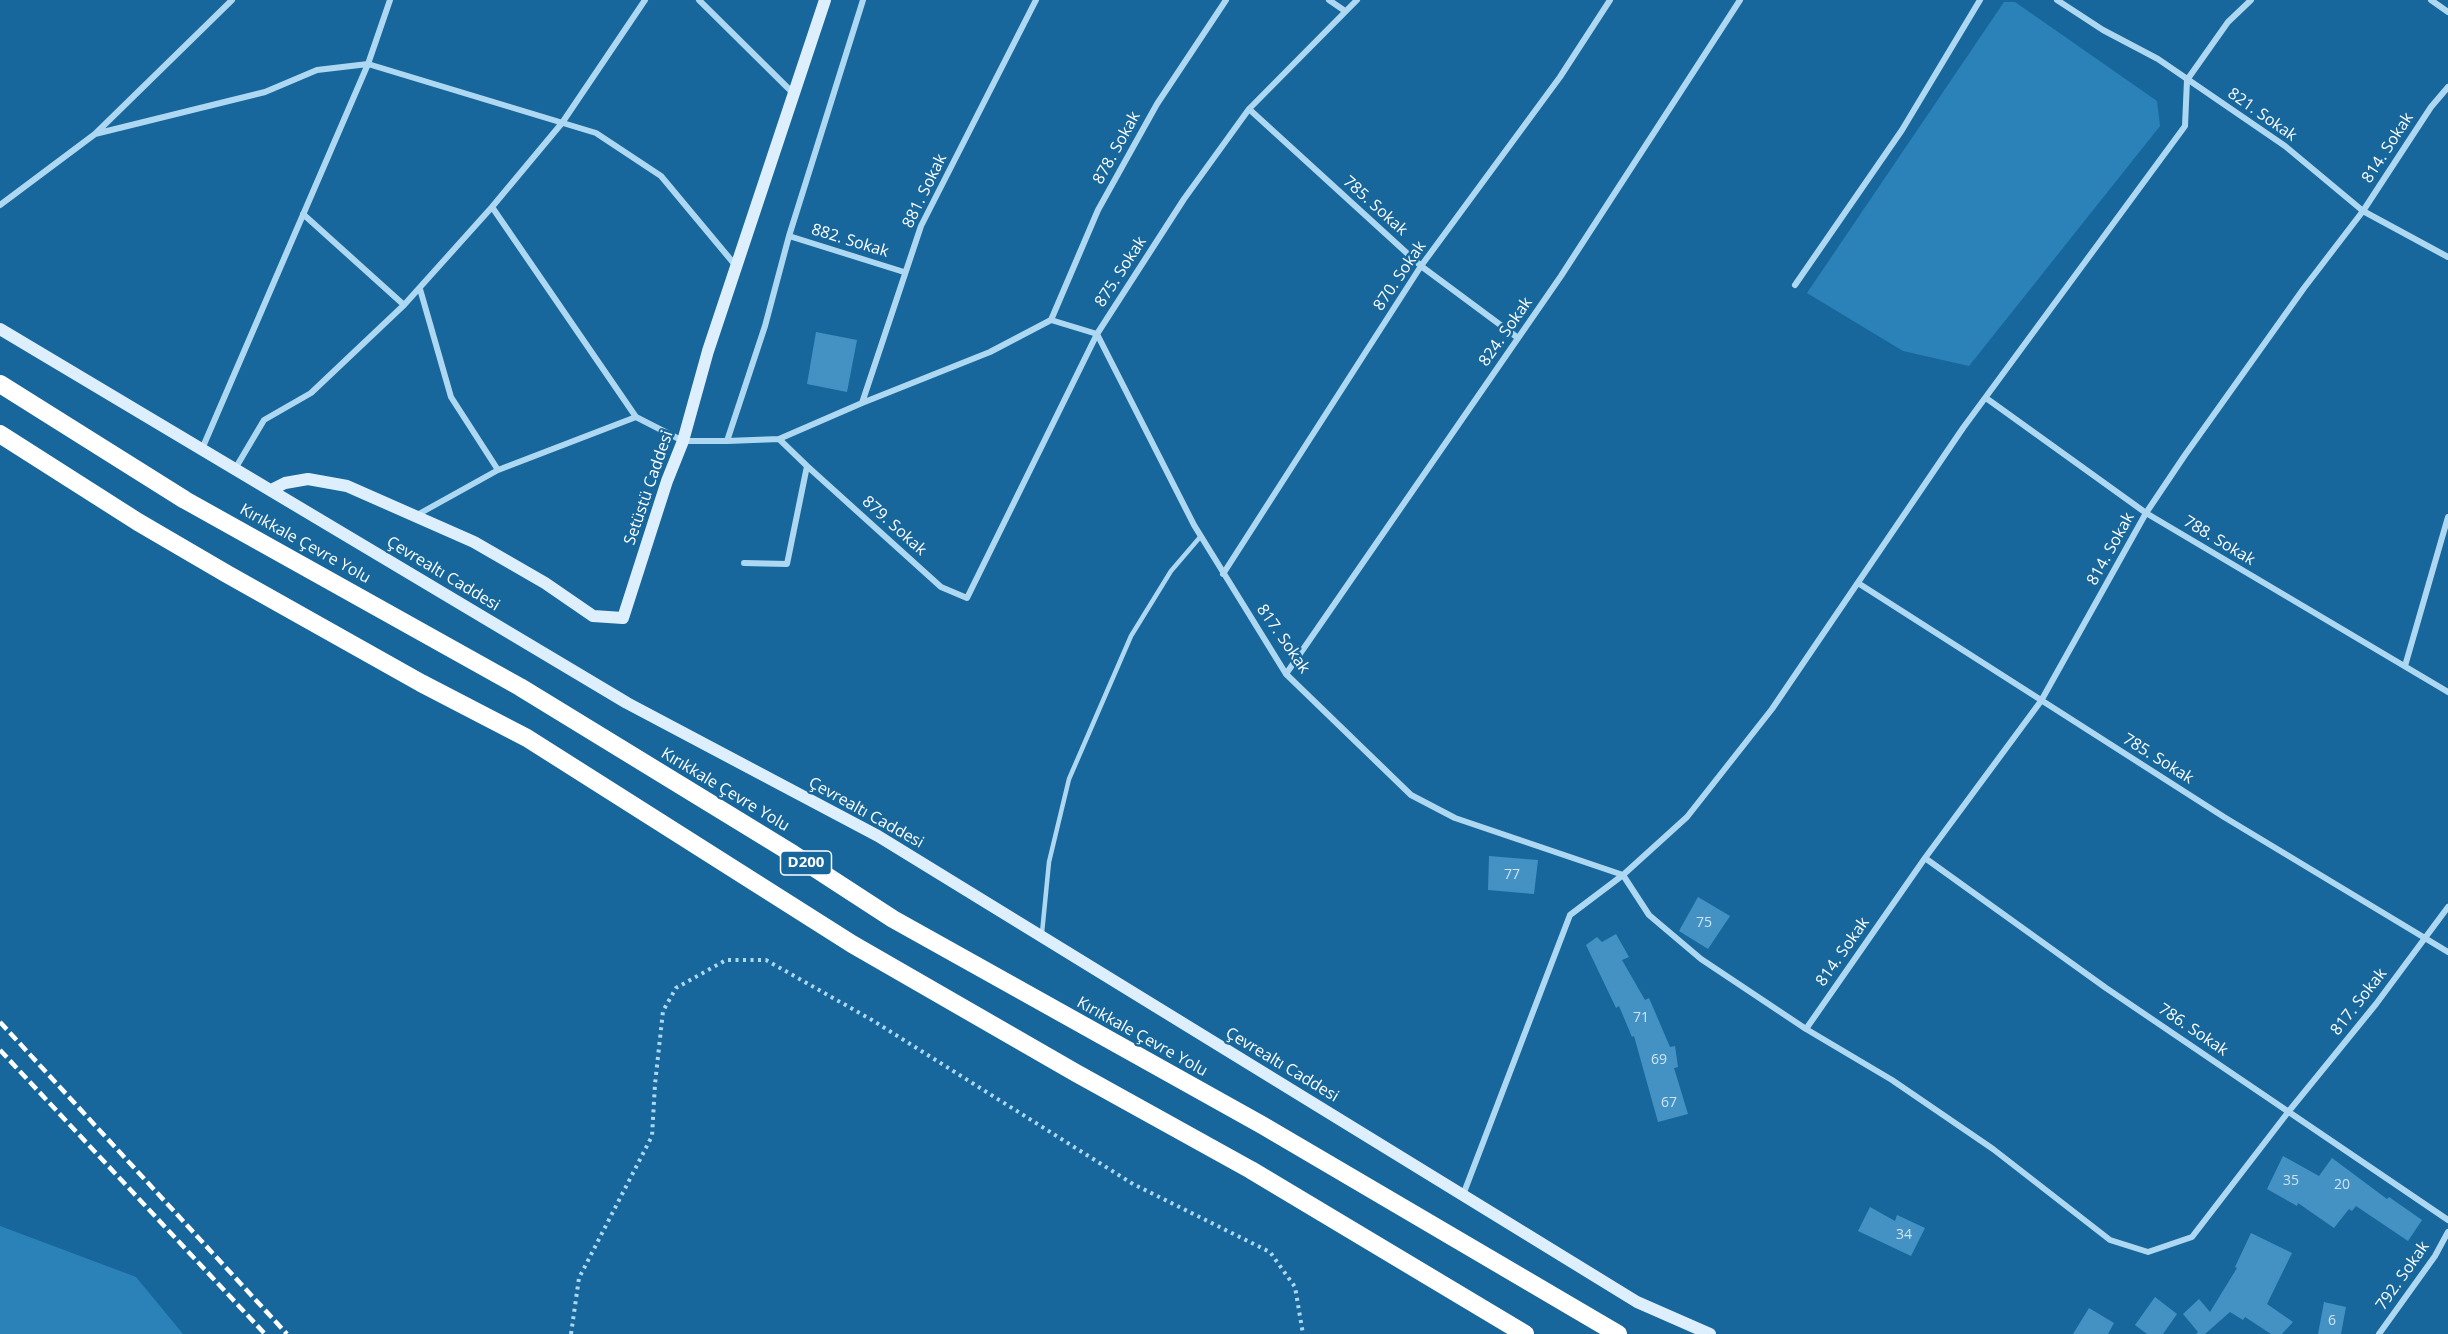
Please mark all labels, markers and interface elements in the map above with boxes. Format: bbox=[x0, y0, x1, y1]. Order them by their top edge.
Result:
street label: 821. Sokak bbox=[2224, 84, 2300, 146]
street label: 878. Sokak bbox=[1089, 108, 1145, 188]
street label: 814. Sokak bbox=[2358, 109, 2418, 187]
street label: 881. Sokak bbox=[899, 151, 951, 231]
street label: 785. Sokak bbox=[1339, 172, 1411, 240]
street label: 882. Sokak bbox=[809, 220, 891, 262]
street label: 875. Sokak bbox=[1091, 233, 1151, 311]
street label: 870. Sokak bbox=[1370, 238, 1430, 314]
street label: 824. Sokak bbox=[1475, 294, 1537, 370]
street label: Setüstü Caddesi bbox=[620, 428, 678, 548]
street label: 879. Sokak bbox=[858, 492, 930, 560]
street label: Kırıkkale Çevre Yolu bbox=[236, 500, 374, 588]
street label: 814. Sokak bbox=[2083, 509, 2139, 589]
street label: 788. Sokak bbox=[2180, 512, 2258, 570]
street label: Çevrealtı Caddesi bbox=[383, 533, 503, 615]
street label: 817. Sokak bbox=[1252, 601, 1314, 677]
street label: 785. Sokak bbox=[2119, 730, 2197, 788]
street label: Kırıkkale Çevre Yolu bbox=[657, 744, 793, 836]
street label: Çevrealtı Caddesi bbox=[805, 773, 927, 853]
road number: D200 bbox=[780, 851, 832, 875]
house number: 77 bbox=[1504, 867, 1520, 883]
street label: 814. Sokak bbox=[1812, 914, 1874, 990]
house number: 75 bbox=[1696, 915, 1712, 931]
street label: 817. Sokak bbox=[2327, 965, 2391, 1039]
street label: Kırıkkale Çevre Yolu bbox=[1073, 993, 1211, 1081]
street label: 786. Sokak bbox=[2155, 1000, 2231, 1060]
house number: 71 bbox=[1633, 1010, 1649, 1026]
street label: Çevrealtı Caddesi bbox=[1222, 1024, 1342, 1106]
house number: 69 bbox=[1651, 1052, 1667, 1068]
house number: 67 bbox=[1661, 1095, 1677, 1111]
house number: 35 bbox=[2283, 1173, 2299, 1189]
house number: 20 bbox=[2334, 1177, 2350, 1193]
house number: 34 bbox=[1896, 1227, 1912, 1243]
street label: 792. Sokak bbox=[2372, 1238, 2434, 1314]
house number: 6 bbox=[2328, 1313, 2336, 1329]

